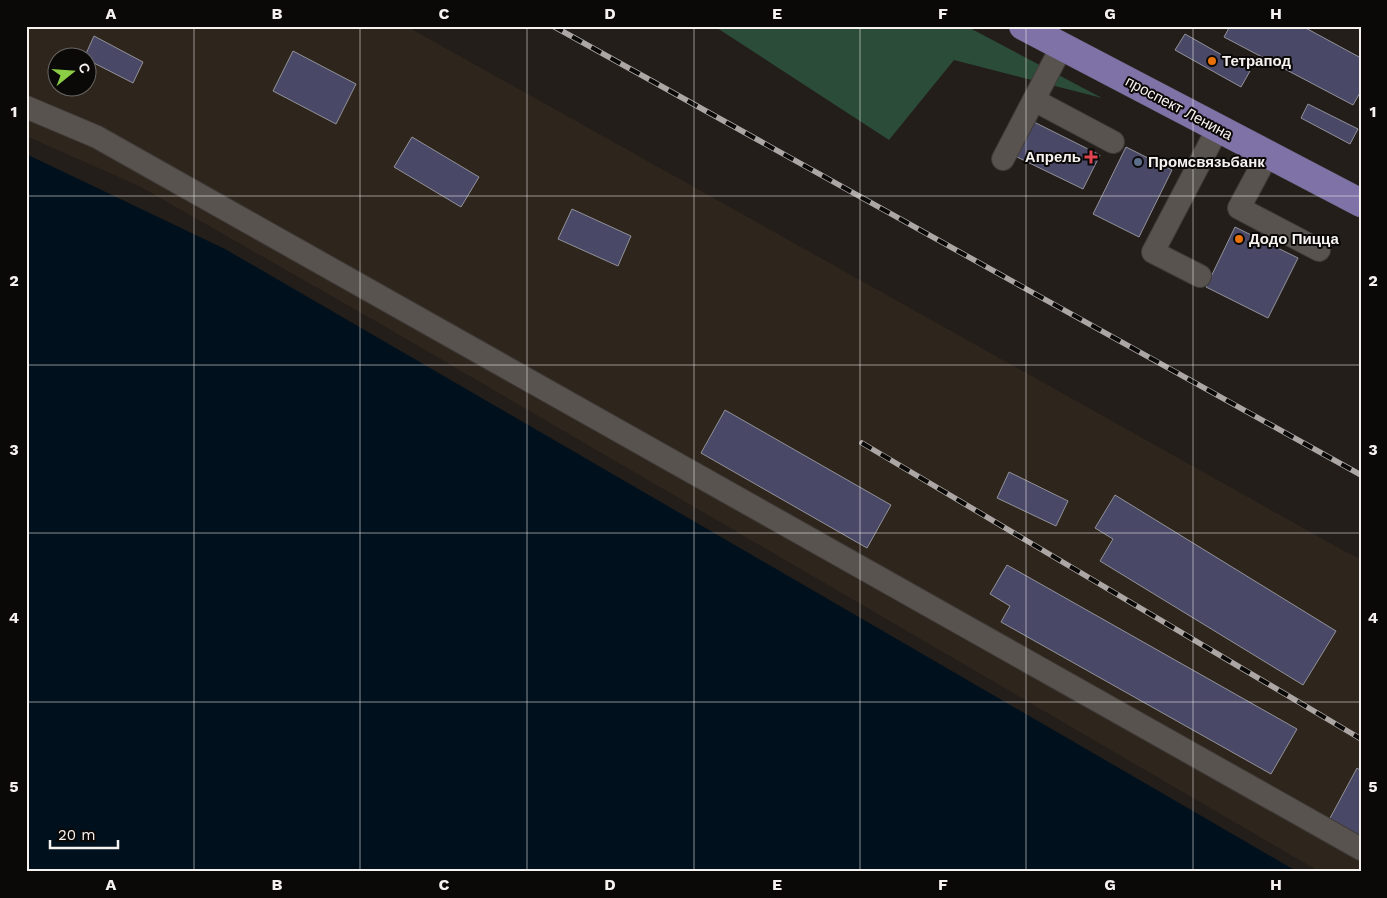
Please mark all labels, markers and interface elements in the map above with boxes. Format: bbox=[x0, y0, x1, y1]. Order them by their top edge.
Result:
text: A bbox=[106, 4, 117, 23]
text: B bbox=[272, 4, 283, 23]
text: C bbox=[439, 4, 450, 23]
text: D bbox=[604, 4, 616, 23]
text: E bbox=[772, 4, 782, 23]
text: F bbox=[938, 4, 948, 23]
text: G bbox=[1104, 4, 1116, 23]
text: H bbox=[1270, 4, 1282, 23]
north arrow bbox=[48, 48, 98, 98]
place label: Тетрапод bbox=[1222, 52, 1291, 70]
marker: Тетрапод bbox=[1206, 55, 1218, 67]
text: С bbox=[75, 61, 94, 75]
street label: проспект Ленина bbox=[1122, 72, 1236, 144]
text: 1 bbox=[11, 102, 17, 121]
text: 1 bbox=[1370, 102, 1376, 121]
place label: Апрель bbox=[1025, 148, 1081, 166]
marker: Апрель bbox=[1085, 151, 1097, 163]
place label: Промсвязьбанк bbox=[1148, 153, 1265, 171]
marker: Промсвязьбанк bbox=[1132, 156, 1144, 168]
place label: Додо Пицца bbox=[1249, 230, 1339, 248]
marker: Додо Пицца bbox=[1233, 233, 1245, 245]
text: 2 bbox=[9, 271, 19, 290]
text: 2 bbox=[1368, 271, 1378, 290]
text: 3 bbox=[9, 440, 19, 459]
text: 3 bbox=[1368, 440, 1378, 459]
text: 4 bbox=[9, 608, 19, 627]
text: 4 bbox=[1368, 608, 1378, 627]
text: 5 bbox=[9, 777, 19, 796]
text: 5 bbox=[1368, 777, 1378, 796]
scale bar bbox=[50, 818, 118, 850]
text: 20 m bbox=[58, 826, 96, 844]
text: A bbox=[106, 875, 117, 894]
text: B bbox=[272, 875, 283, 894]
text: C bbox=[439, 875, 450, 894]
text: D bbox=[604, 875, 616, 894]
text: E bbox=[772, 875, 782, 894]
text: F bbox=[938, 875, 948, 894]
text: G bbox=[1104, 875, 1116, 894]
text: H bbox=[1270, 875, 1282, 894]

